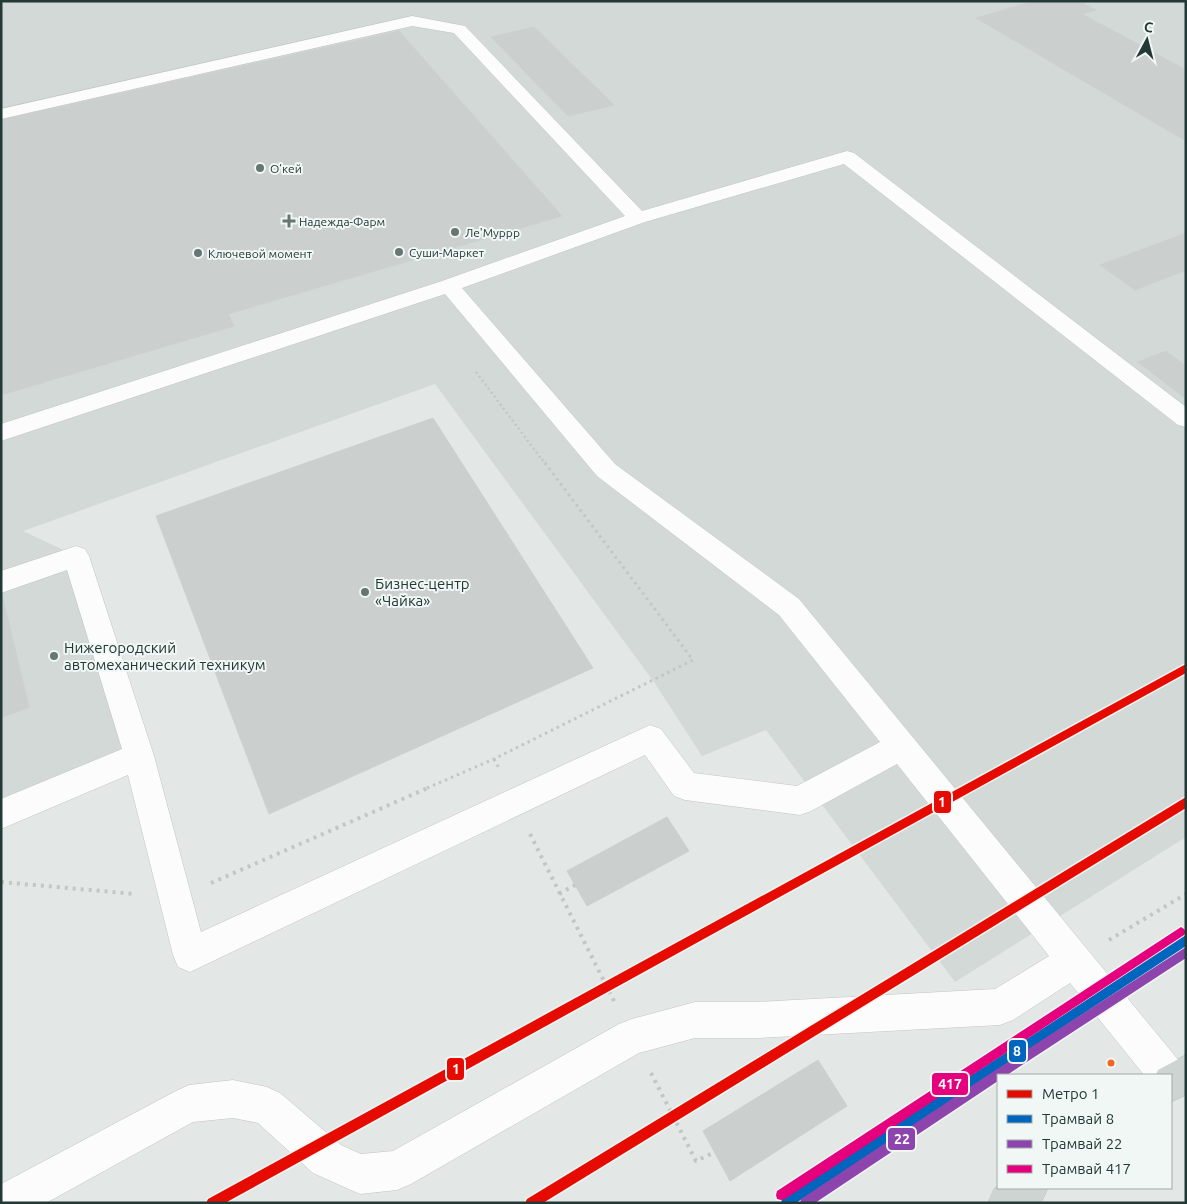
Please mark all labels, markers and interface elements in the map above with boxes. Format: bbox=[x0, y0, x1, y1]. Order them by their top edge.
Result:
north arrow bbox=[1122, 15, 1172, 65]
text: С bbox=[1143, 19, 1154, 36]
marker: О’кей bbox=[254, 162, 266, 174]
place label: О’кей bbox=[270, 162, 302, 175]
marker: Надежда-Фарм bbox=[283, 215, 295, 227]
place label: Надежда-Фарм bbox=[299, 215, 385, 228]
marker: Ле'Муррр bbox=[449, 226, 461, 238]
place label: Ле'Муррр bbox=[465, 226, 520, 239]
marker: Суши-Маркет bbox=[393, 246, 405, 258]
place label: Суши-Маркет bbox=[409, 246, 485, 259]
marker: Ключевой момент bbox=[192, 247, 204, 259]
place label: Ключевой момент bbox=[208, 247, 313, 260]
place label: Бизнес-центр «Чайка» bbox=[375, 575, 470, 609]
marker: Бизнес-центр «Чайка» bbox=[359, 586, 371, 598]
place label: Нижегородский автомеханический техникум bbox=[64, 639, 266, 673]
marker: Нижегородский автомеханический техникум bbox=[48, 650, 60, 662]
line badge: 1 bbox=[933, 790, 952, 814]
text: 1 bbox=[938, 794, 946, 810]
line badge: 8 bbox=[1008, 1039, 1027, 1063]
text: 8 bbox=[1013, 1043, 1021, 1059]
line badge: 1 bbox=[446, 1057, 465, 1081]
unlabelled marker bbox=[1106, 1058, 1116, 1068]
text: 1 bbox=[452, 1061, 460, 1077]
line badge: 417 bbox=[931, 1072, 969, 1096]
legend bbox=[997, 1074, 1172, 1189]
text: 417 bbox=[938, 1076, 962, 1092]
text: Метро 1 bbox=[1042, 1085, 1099, 1102]
text: Трамвай 8 bbox=[1042, 1110, 1114, 1127]
line badge: 22 bbox=[887, 1127, 916, 1151]
text: 22 bbox=[894, 1131, 910, 1147]
text: Трамвай 22 bbox=[1042, 1135, 1123, 1152]
text: Трамвай 417 bbox=[1042, 1160, 1131, 1177]

